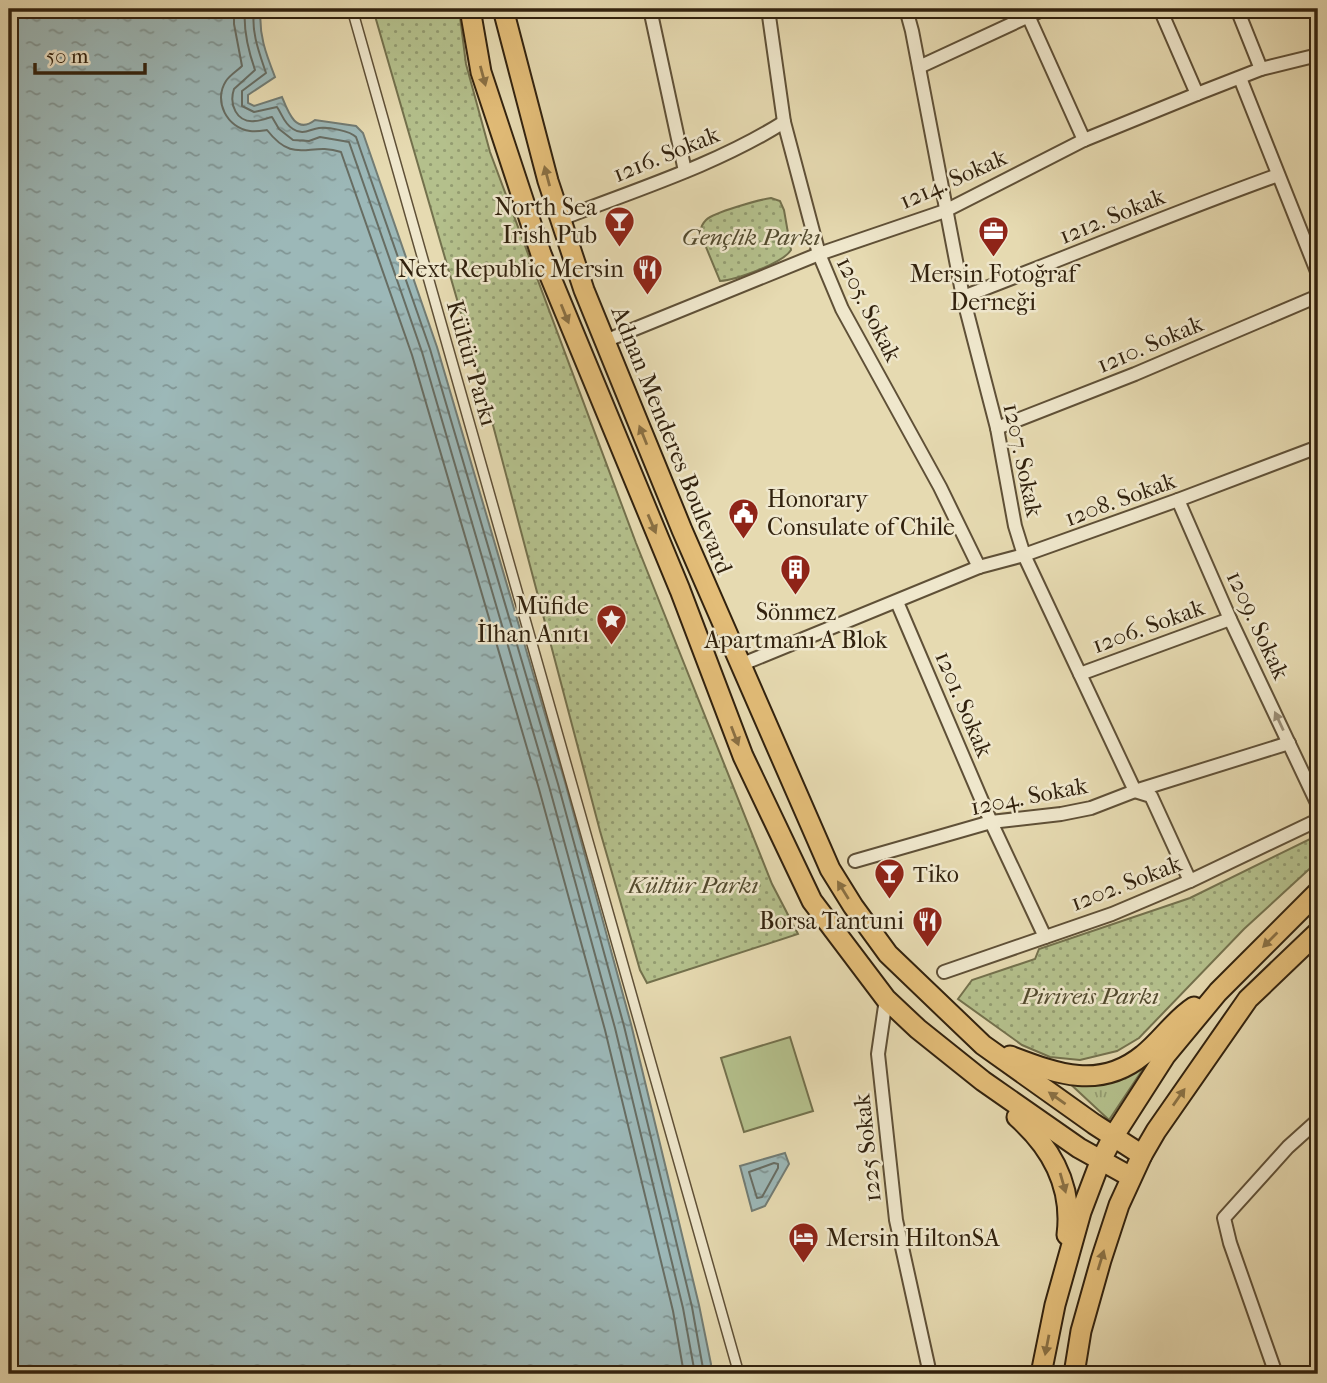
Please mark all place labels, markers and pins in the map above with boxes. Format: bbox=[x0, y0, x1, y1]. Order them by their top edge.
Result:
place label: North Sea Irish Pub bbox=[494, 193, 598, 249]
bar icon: North Sea Irish Pub bbox=[603, 204, 637, 248]
office icon: Mersin Fotoğraf Derneği bbox=[976, 215, 1010, 259]
restaurant icon: Next Republic Mersin bbox=[630, 252, 664, 296]
place label: Next Republic Mersin bbox=[398, 255, 624, 283]
place label: Mersin Fotoğraf Derneği bbox=[910, 260, 1081, 316]
place label: Honorary Consulate of Chile bbox=[767, 485, 955, 541]
public building icon: Honorary Consulate of Chile bbox=[727, 496, 761, 540]
building icon: Sönmez Apartmanı A Blok bbox=[779, 553, 813, 597]
place label: Müfide İlhan Anıtı bbox=[477, 592, 589, 648]
place label: Sönmez Apartmanı A Blok bbox=[704, 598, 888, 654]
place icon: Müfide İlhan Anıtı bbox=[595, 603, 629, 647]
bar icon: Тiko bbox=[873, 857, 907, 901]
place label: Тiko bbox=[913, 860, 959, 888]
restaurant icon: Borsa Tantuni bbox=[910, 904, 944, 948]
place label: Borsa Tantuni bbox=[759, 907, 904, 935]
hotel icon: Mersin HiltonSA bbox=[786, 1221, 820, 1265]
place label: Mersin HiltonSA bbox=[826, 1224, 1000, 1252]

